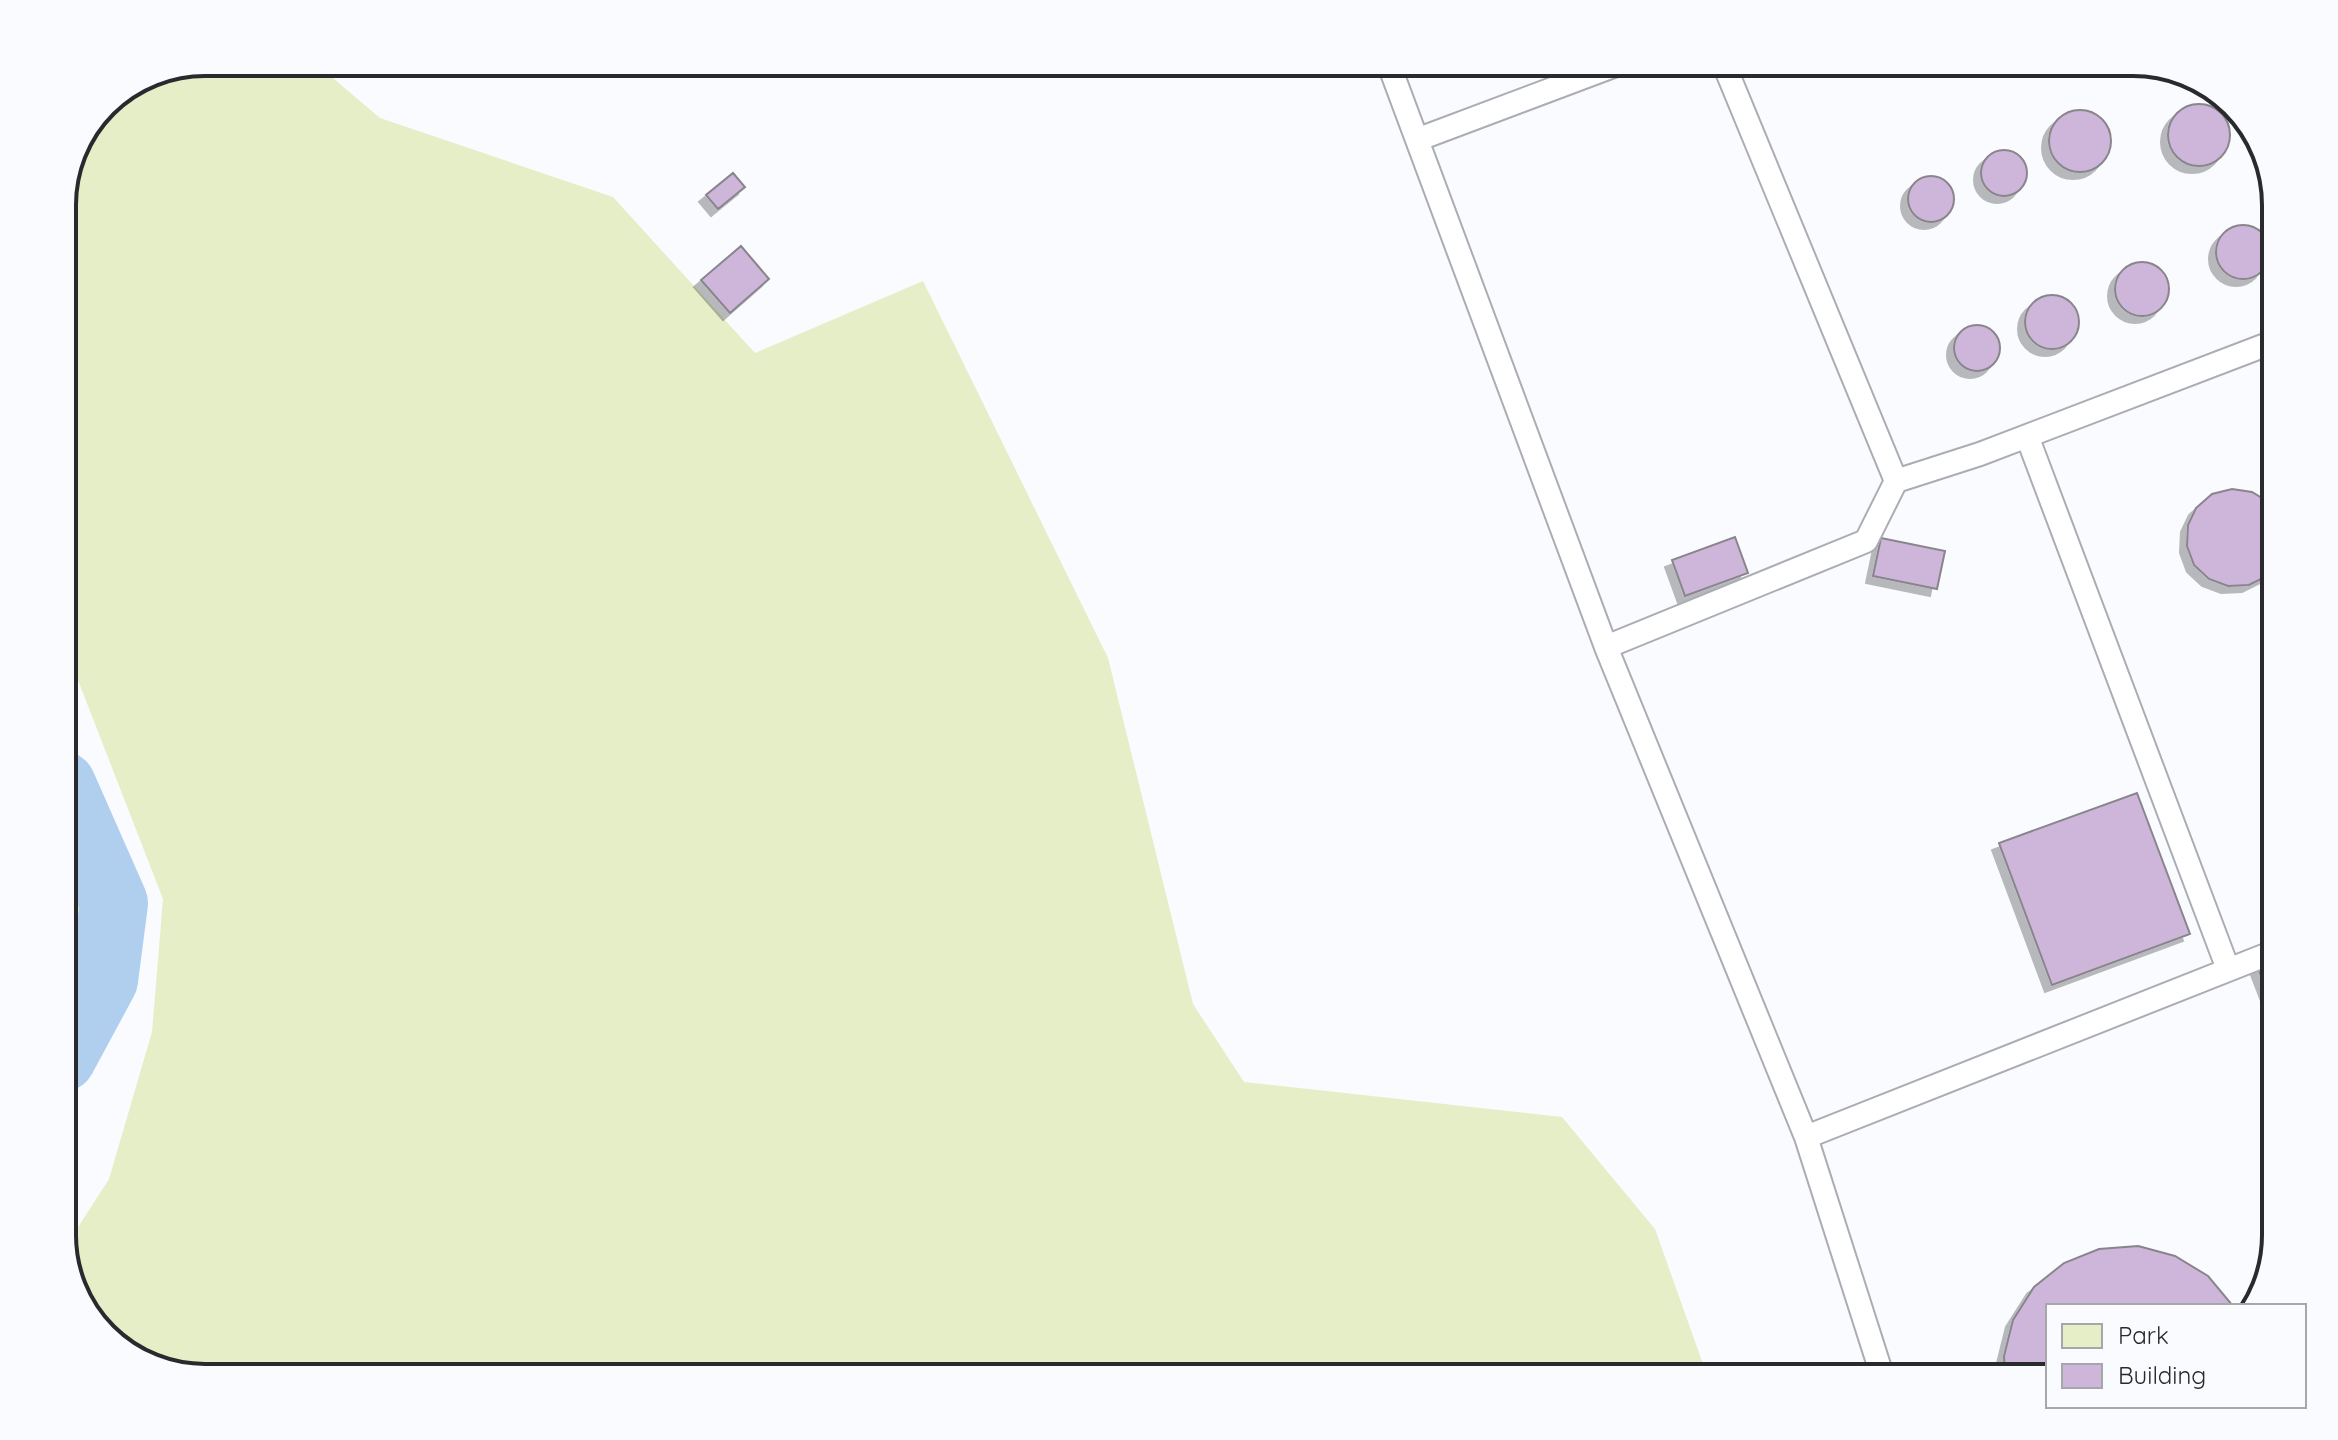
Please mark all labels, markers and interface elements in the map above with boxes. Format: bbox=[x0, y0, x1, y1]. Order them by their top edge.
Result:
legend bbox=[2046, 1304, 2306, 1408]
text: Park bbox=[2118, 1320, 2169, 1350]
text: Building bbox=[2118, 1360, 2206, 1390]

